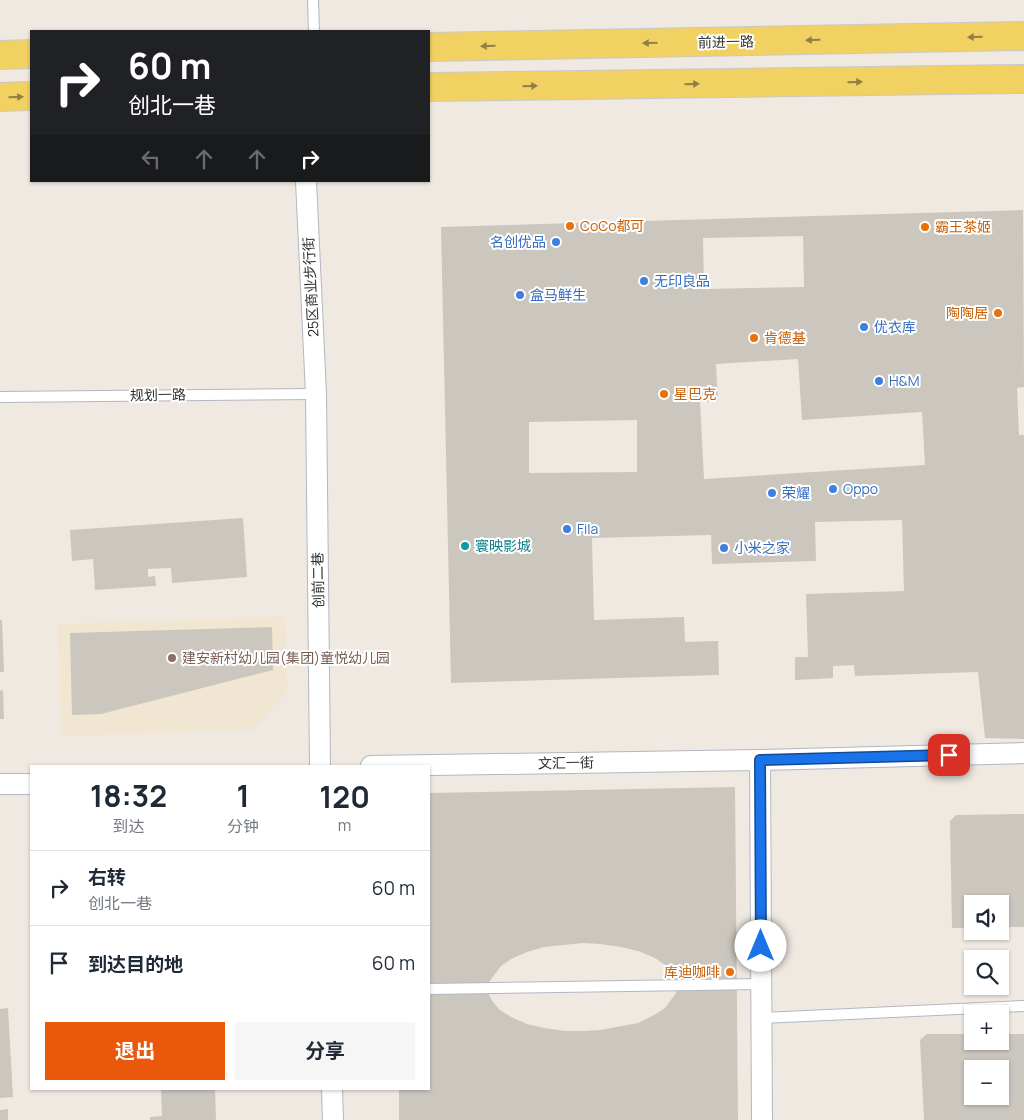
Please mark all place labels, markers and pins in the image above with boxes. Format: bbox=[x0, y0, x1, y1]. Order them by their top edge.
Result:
place label: CoCo都可 bbox=[580, 216, 645, 235]
place label: 霸王茶姬 bbox=[935, 217, 991, 236]
marker: CoCo都可 bbox=[564, 220, 576, 232]
marker: 霸王茶姬 bbox=[919, 221, 931, 233]
place label: 名创优品 bbox=[490, 232, 546, 251]
marker: 名创优品 bbox=[550, 236, 562, 248]
place label: 无印良品 bbox=[654, 271, 710, 290]
marker: 无印良品 bbox=[638, 275, 650, 287]
place label: 盒马鲜生 bbox=[530, 285, 586, 304]
marker: 盒马鲜生 bbox=[514, 289, 526, 301]
place label: 陶陶居 bbox=[946, 303, 988, 322]
marker: 陶陶居 bbox=[992, 307, 1004, 319]
place label: 优衣库 bbox=[874, 317, 916, 336]
marker: 优衣库 bbox=[858, 321, 870, 333]
place label: 肯德基 bbox=[764, 328, 806, 347]
marker: 肯德基 bbox=[748, 332, 760, 344]
place label: H&M bbox=[889, 371, 919, 390]
marker: H&M bbox=[873, 375, 885, 387]
place label: 星巴克 bbox=[674, 384, 716, 403]
marker: 星巴克 bbox=[658, 388, 670, 400]
place label: Oppo bbox=[843, 479, 878, 498]
place label: 荣耀 bbox=[782, 483, 810, 502]
marker: Oppo bbox=[827, 483, 839, 495]
marker: 荣耀 bbox=[766, 487, 778, 499]
place label: Fila bbox=[577, 519, 598, 538]
marker: Fila bbox=[561, 523, 573, 535]
place label: 寰映影城 bbox=[475, 536, 531, 555]
place label: 小米之家 bbox=[734, 538, 790, 557]
marker: 寰映影城 bbox=[459, 540, 471, 552]
marker: 小米之家 bbox=[718, 542, 730, 554]
place label: 建安新村幼儿园(集团)童悦幼儿园 bbox=[182, 648, 390, 667]
marker: 建安新村幼儿园(集团)童悦幼儿园 bbox=[166, 652, 178, 664]
pin bbox=[928, 734, 970, 776]
place label: 库迪咖啡 bbox=[664, 962, 720, 981]
marker: 库迪咖啡 bbox=[724, 966, 736, 978]

